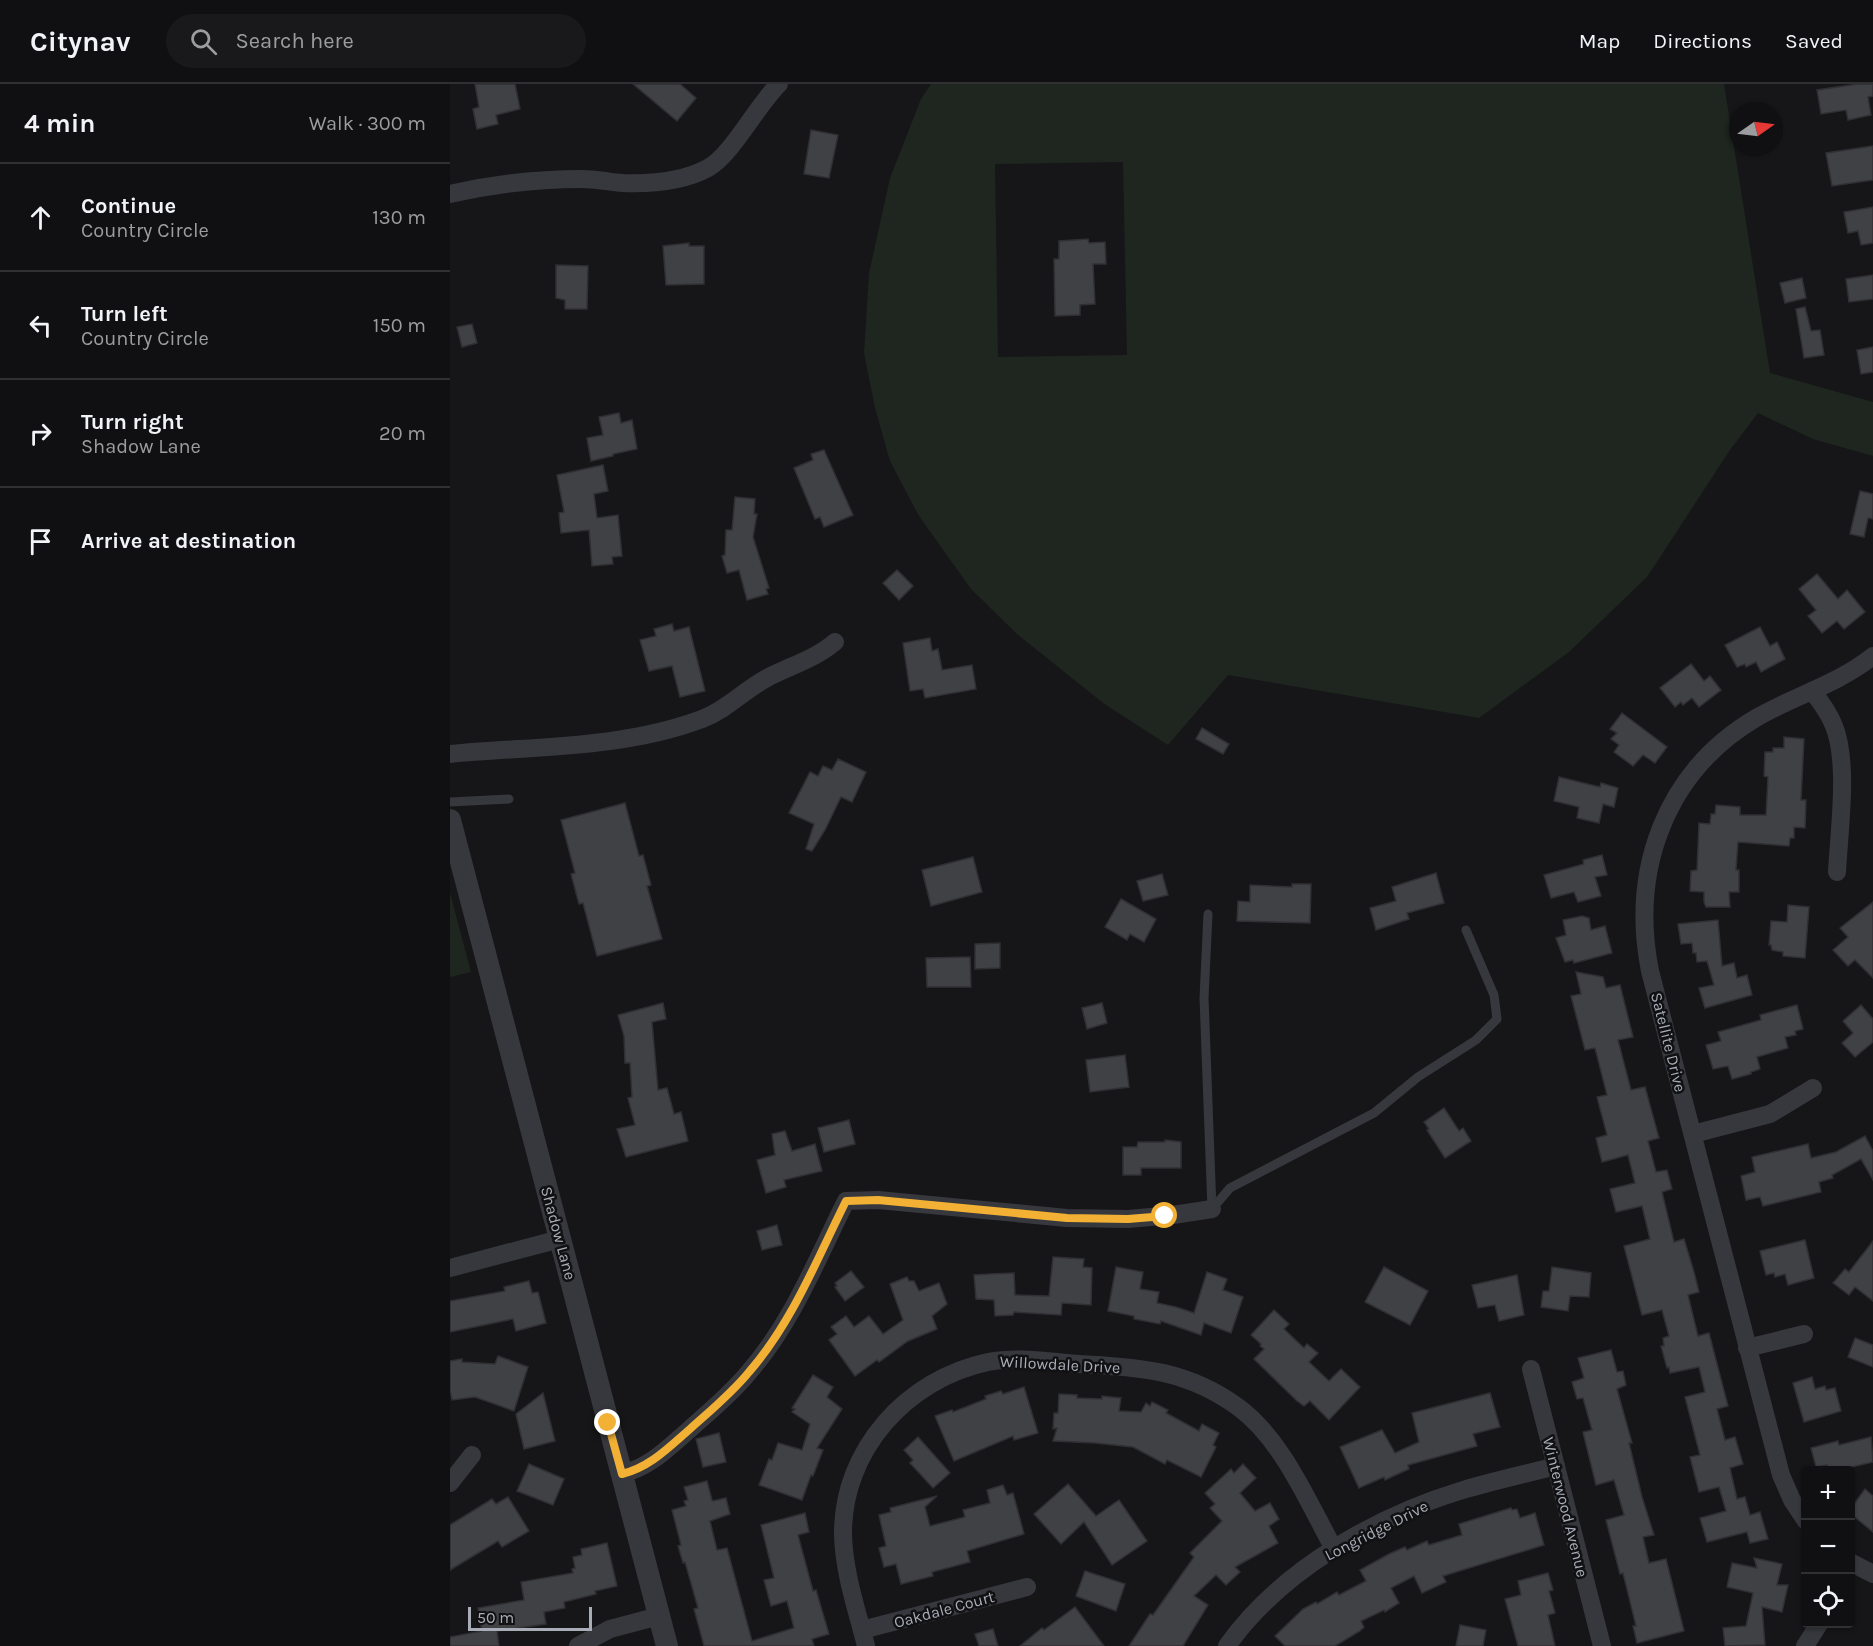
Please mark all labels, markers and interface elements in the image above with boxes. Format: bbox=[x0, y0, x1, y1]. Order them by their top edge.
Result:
search box bbox=[166, 14, 586, 68]
text: Citynav bbox=[30, 25, 130, 58]
icon: search bbox=[187, 25, 220, 58]
text: Search here bbox=[235, 28, 354, 54]
text: Map bbox=[1579, 29, 1620, 53]
text: Directions bbox=[1653, 29, 1752, 53]
text: Saved bbox=[1785, 29, 1843, 53]
north arrow bbox=[1729, 102, 1783, 156]
text: 4 min bbox=[24, 108, 95, 139]
text: Walk · 300 m bbox=[309, 112, 426, 135]
text: Continue bbox=[81, 193, 176, 219]
icon: ahead bbox=[24, 201, 57, 234]
text: 130 m bbox=[372, 206, 426, 229]
text: Country Circle bbox=[81, 219, 209, 242]
text: Turn left bbox=[81, 301, 168, 327]
icon: left bbox=[24, 309, 57, 342]
text: 150 m bbox=[373, 314, 426, 337]
text: Country Circle bbox=[81, 327, 209, 350]
text: Turn right bbox=[81, 409, 184, 435]
icon: right bbox=[24, 417, 57, 450]
text: 20 m bbox=[379, 422, 426, 445]
text: Shadow Lane bbox=[81, 435, 201, 458]
icon: arrive bbox=[24, 525, 57, 558]
text: Arrive at destination bbox=[81, 528, 296, 554]
street label: Satellite Drive bbox=[1647, 990, 1690, 1094]
street label: Shadow Lane bbox=[537, 1184, 580, 1282]
route start bbox=[1151, 1202, 1177, 1228]
street label: Willowdale Drive bbox=[999, 1352, 1121, 1377]
route end bbox=[594, 1409, 620, 1435]
street label: Winterwood Avenue bbox=[1539, 1435, 1592, 1579]
map controls bbox=[1801, 1466, 1855, 1628]
button: + bbox=[1801, 1466, 1855, 1520]
street label: Longridge Drive bbox=[1321, 1496, 1431, 1565]
button: − bbox=[1801, 1520, 1855, 1574]
button: locate bbox=[1801, 1574, 1855, 1628]
street label: Oakdale Court bbox=[892, 1587, 996, 1632]
scale bar bbox=[468, 1604, 592, 1632]
text: 50 m bbox=[477, 1608, 514, 1627]

